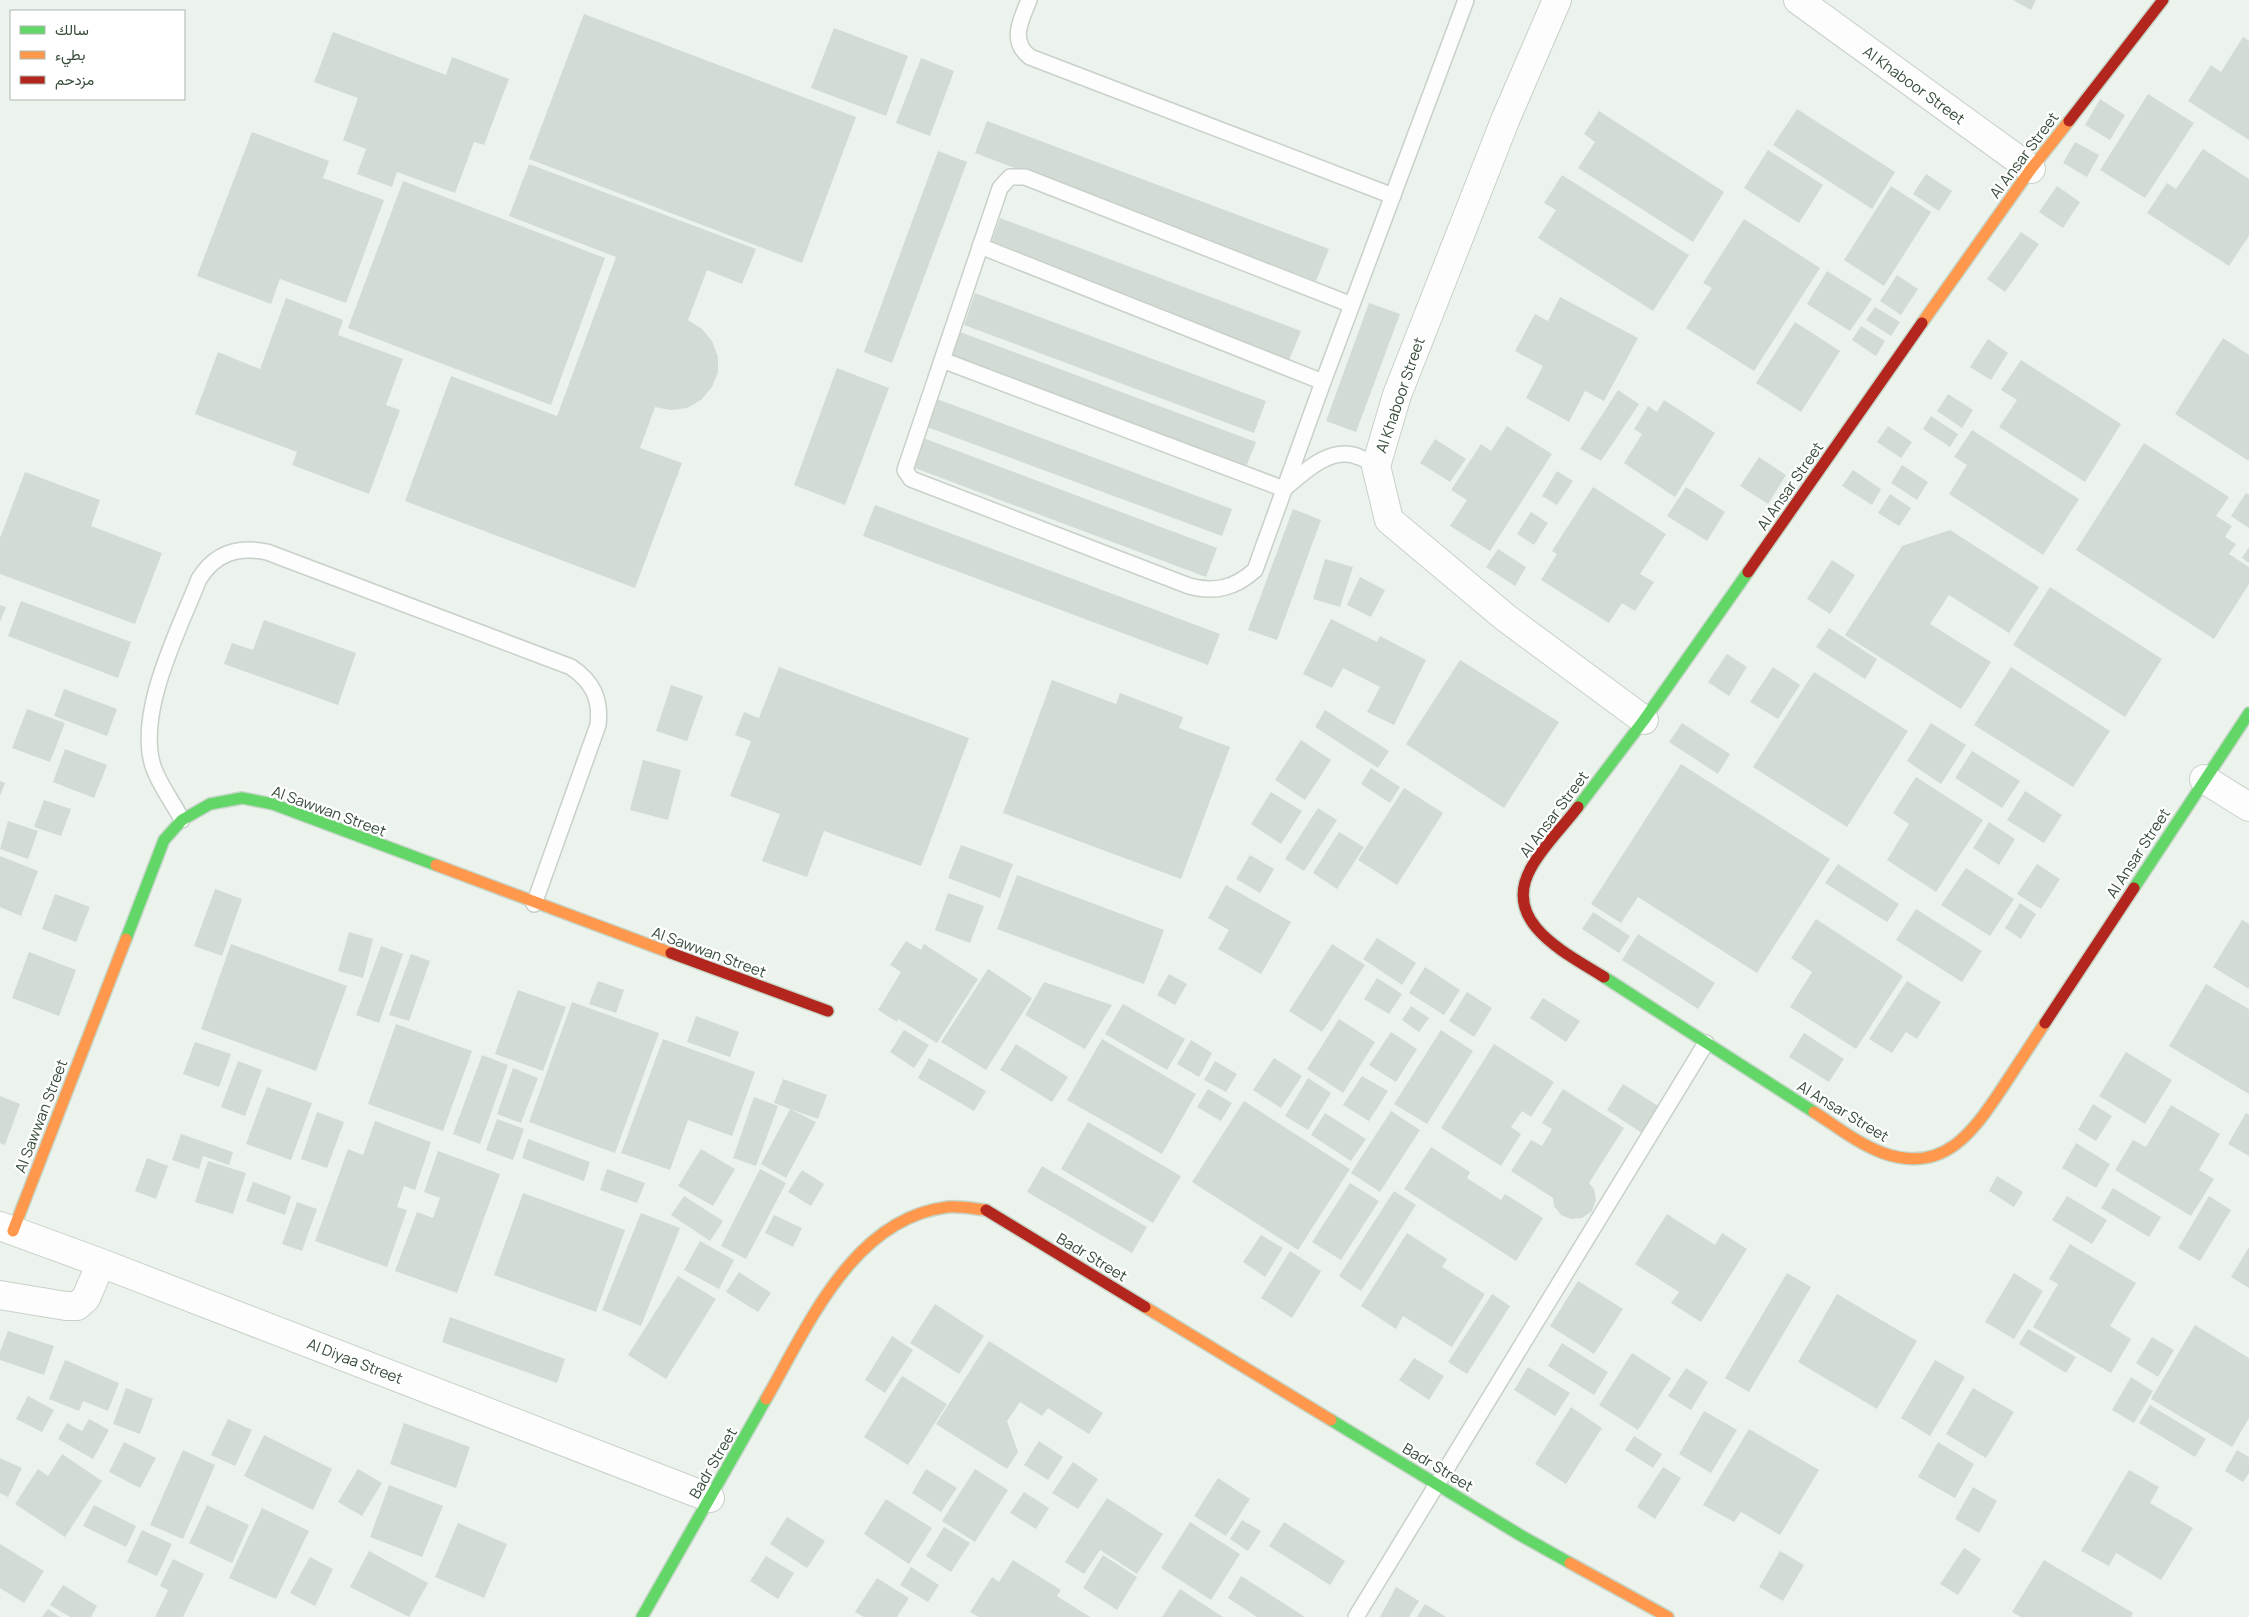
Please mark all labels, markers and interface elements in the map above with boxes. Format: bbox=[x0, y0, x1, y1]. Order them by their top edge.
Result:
legend bbox=[10, 10, 185, 100]
text: سالك bbox=[55, 19, 89, 40]
street label: Al Khaboor Street bbox=[1859, 41, 1969, 129]
text: بطيء bbox=[55, 44, 85, 68]
text: مزدحم bbox=[55, 69, 94, 90]
street label: Al Ansar Street bbox=[1985, 108, 2063, 202]
street label: Al Khaboor Street bbox=[1370, 334, 1430, 456]
street label: Al Ansar Street bbox=[1752, 438, 1828, 534]
street label: Al Ansar Street bbox=[1515, 767, 1593, 861]
street label: Al Sawwan Street bbox=[269, 781, 389, 841]
street label: Al Ansar Street bbox=[2101, 804, 2175, 902]
street label: Al Sawwan Street bbox=[649, 922, 769, 982]
street label: Al Sawwan Street bbox=[10, 1056, 72, 1176]
street label: Al Ansar Street bbox=[1793, 1075, 1893, 1147]
street label: Badr Street bbox=[1053, 1228, 1131, 1286]
street label: Al Diyaa Street bbox=[304, 1333, 406, 1389]
street label: Badr Street bbox=[684, 1424, 742, 1502]
street label: Badr Street bbox=[1399, 1438, 1477, 1496]

